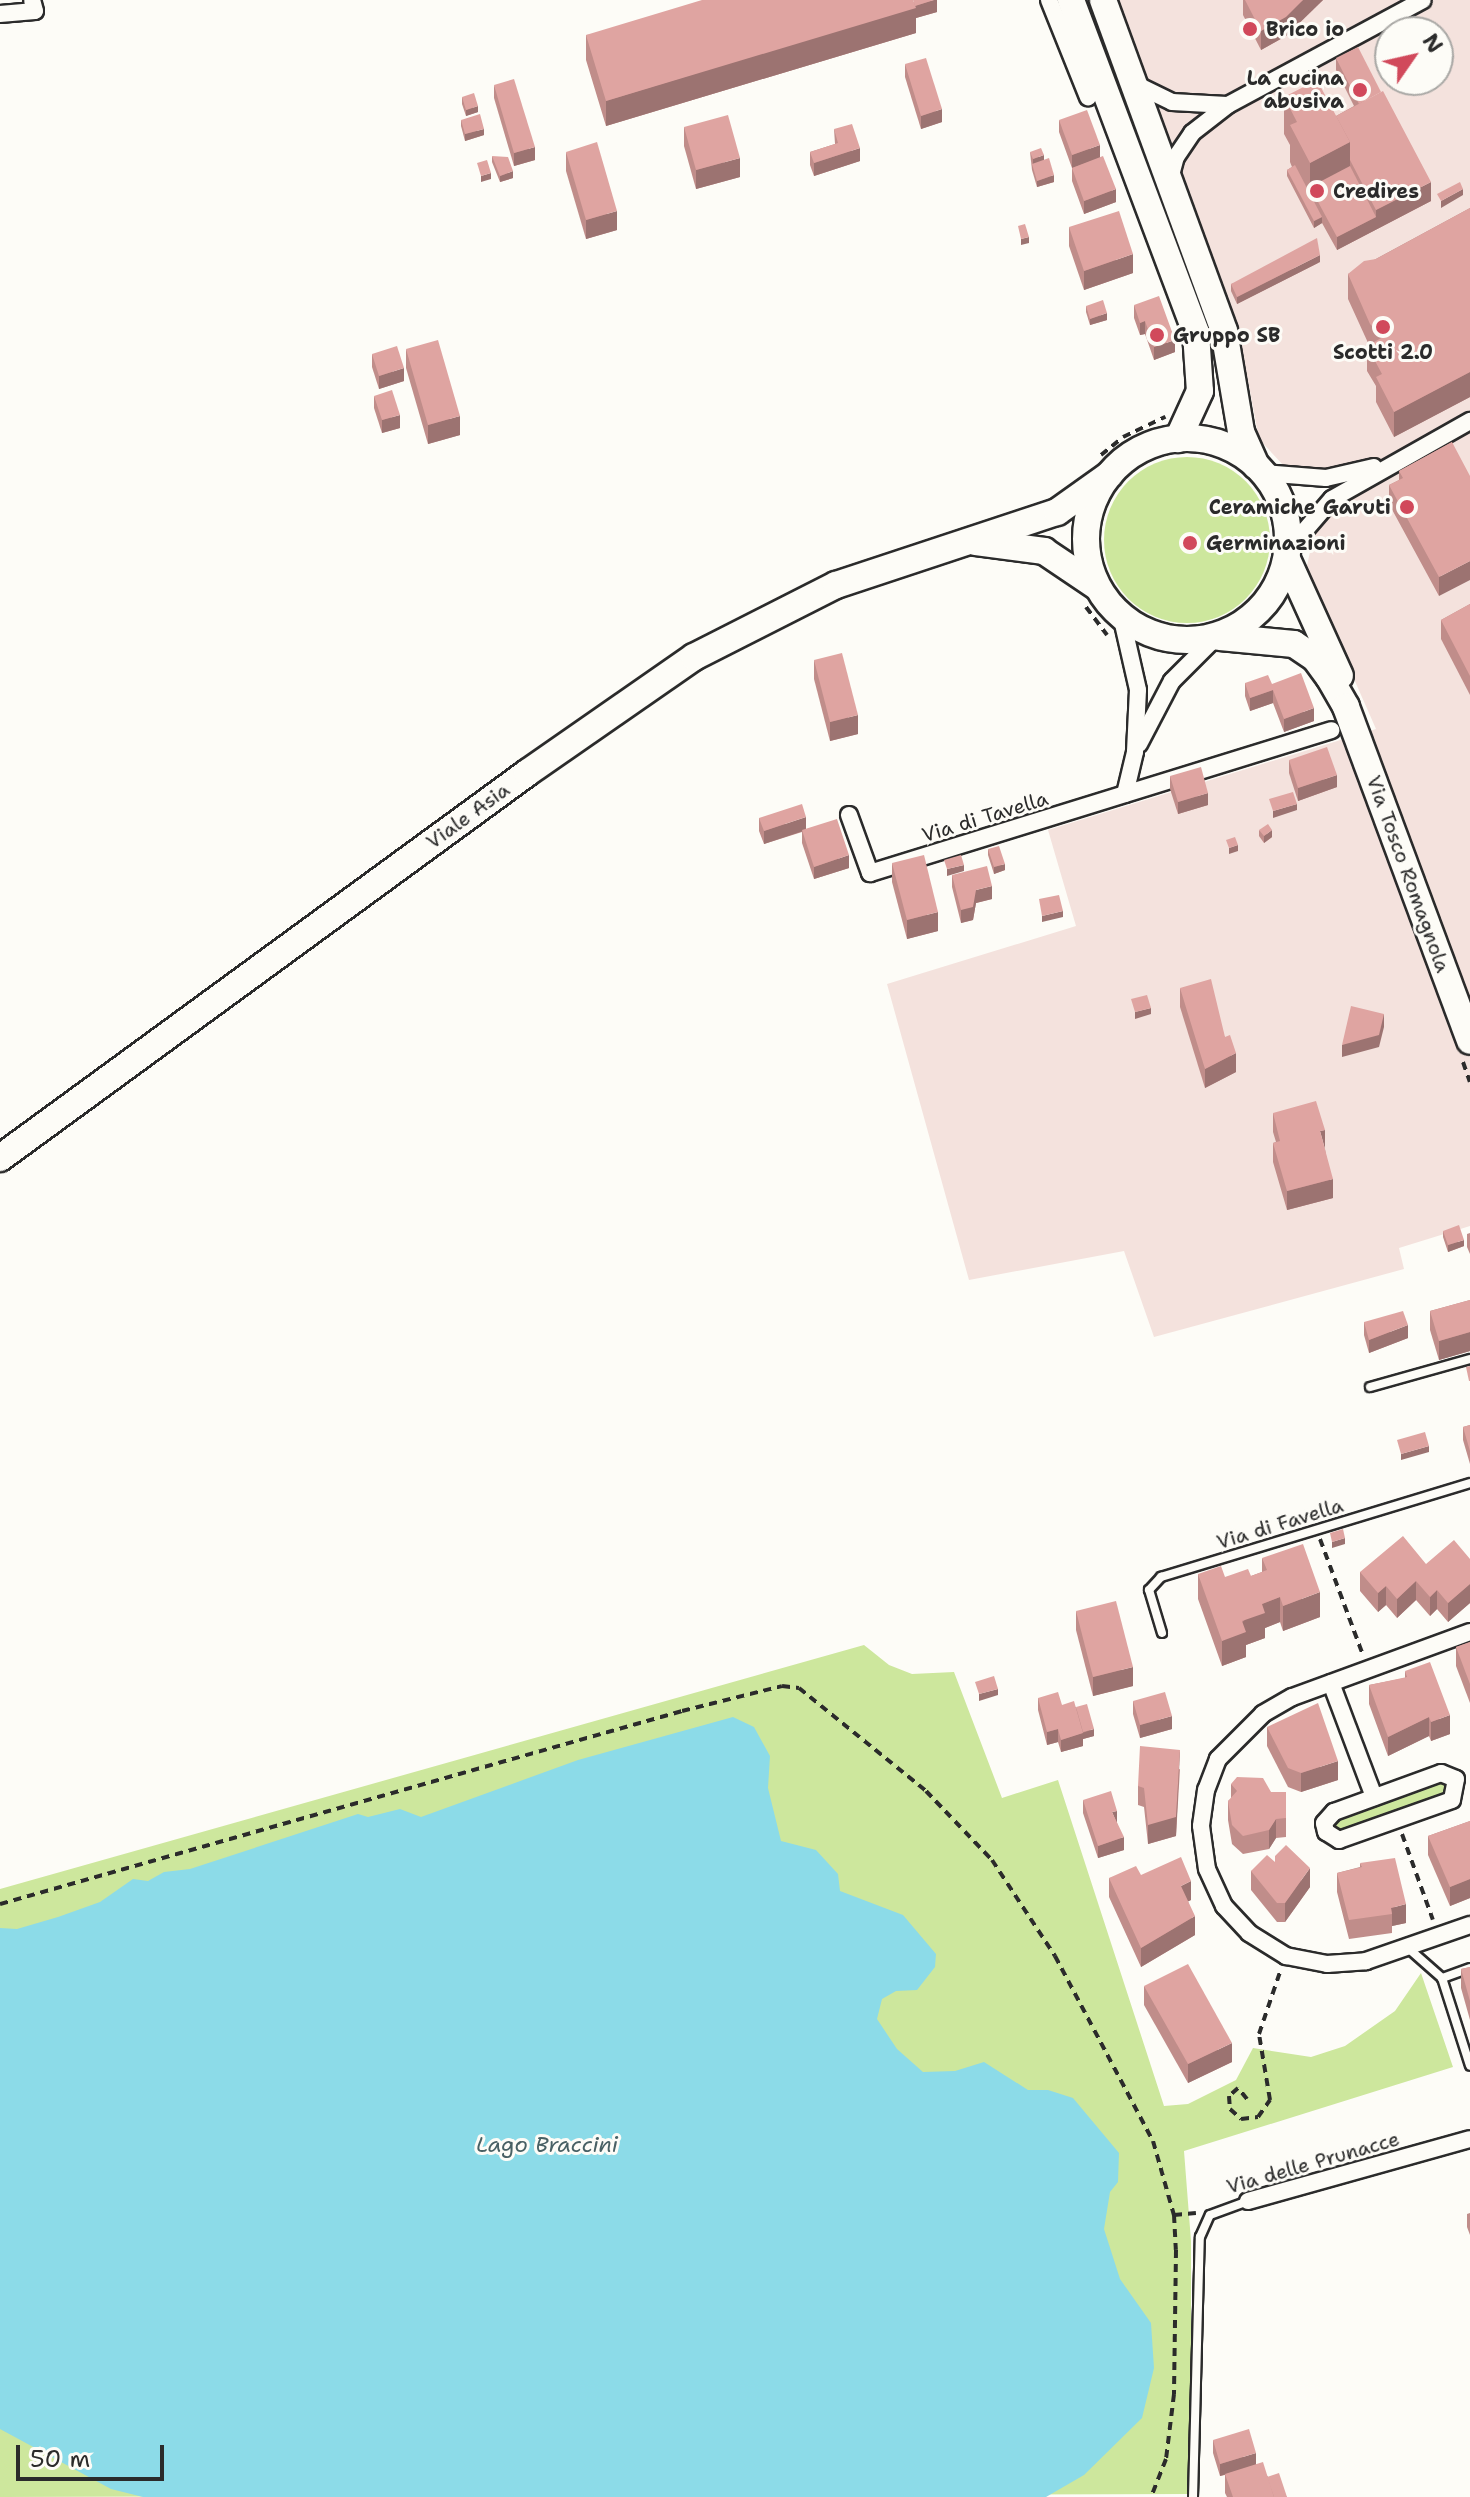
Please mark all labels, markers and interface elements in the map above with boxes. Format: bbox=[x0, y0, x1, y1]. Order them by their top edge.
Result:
north arrow bbox=[1374, 16, 1454, 96]
place label: Brico io bbox=[1266, 17, 1344, 41]
marker: Brico io bbox=[1241, 20, 1259, 38]
text: N bbox=[1416, 28, 1450, 59]
place label: La cucina abusiva bbox=[1247, 66, 1344, 113]
marker: La cucina abusiva bbox=[1351, 81, 1369, 99]
place label: Credires bbox=[1333, 179, 1419, 203]
marker: Credires bbox=[1308, 182, 1326, 200]
marker: Scotti 2.0 bbox=[1374, 318, 1392, 336]
place label: Gruppo SB bbox=[1173, 323, 1281, 347]
marker: Gruppo SB bbox=[1148, 326, 1166, 344]
place label: Scotti 2.0 bbox=[1333, 340, 1433, 364]
place label: Ceramiche Garuti bbox=[1209, 495, 1391, 519]
marker: Ceramiche Garuti bbox=[1398, 498, 1416, 516]
place label: Germinazioni bbox=[1206, 531, 1346, 555]
marker: Germinazioni bbox=[1181, 534, 1199, 552]
street label: Via Tosco Romagnola bbox=[1361, 772, 1455, 976]
street label: Viale Asia bbox=[422, 778, 514, 854]
street label: Via di Tavella bbox=[919, 786, 1051, 848]
street label: Via di Favella bbox=[1214, 1493, 1346, 1555]
street label: Via delle Prunacce bbox=[1224, 2127, 1402, 2199]
water label: Lago Braccini bbox=[476, 2132, 618, 2158]
scale bar bbox=[20, 2429, 168, 2479]
text: 50 m bbox=[30, 2443, 90, 2475]

